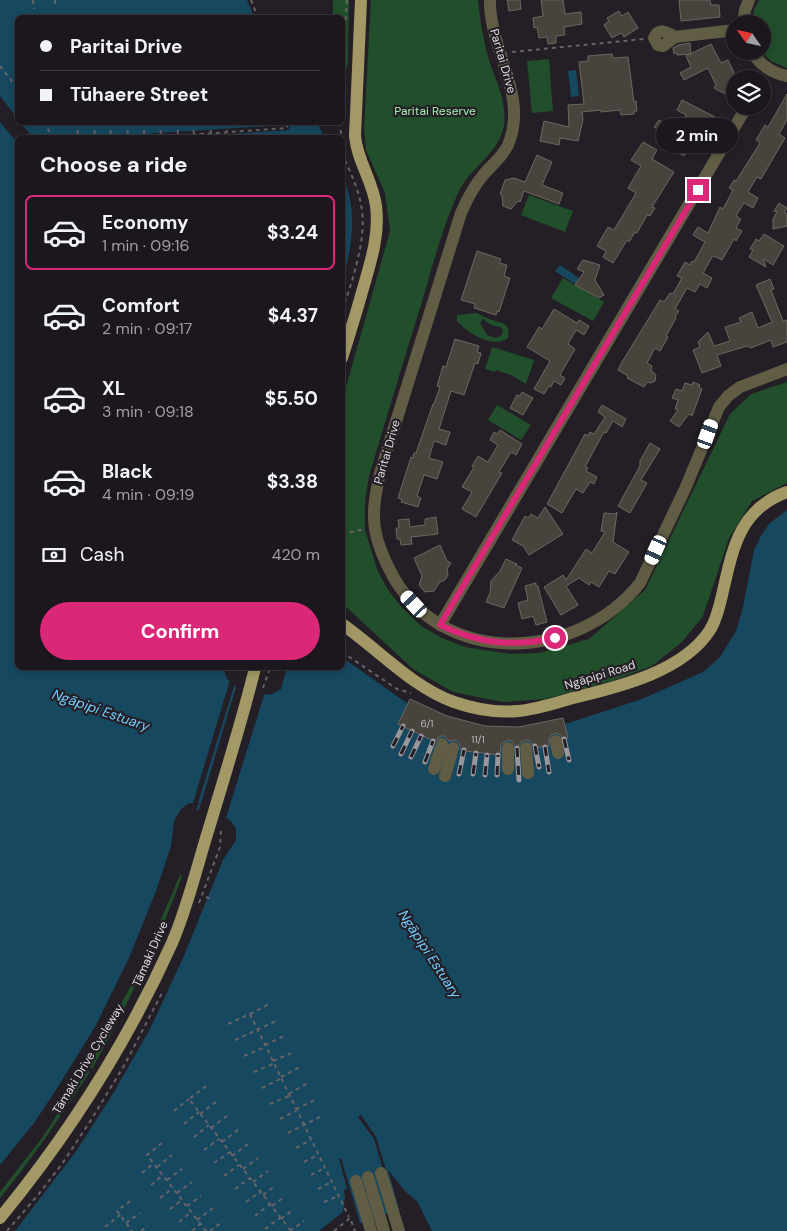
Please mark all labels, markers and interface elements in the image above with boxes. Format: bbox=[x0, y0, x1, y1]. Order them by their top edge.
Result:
north arrow bbox=[726, 15, 771, 60]
map controls bbox=[726, 15, 771, 115]
street label: Paritai Drive bbox=[486, 27, 520, 95]
text: Paritai Drive bbox=[70, 34, 182, 59]
button: layers bbox=[726, 70, 771, 115]
text: Tūhaere Street bbox=[70, 82, 208, 107]
park label: Paritai Reserve bbox=[394, 103, 476, 119]
callout: 2 min bbox=[657, 118, 739, 152]
text: 2 min bbox=[676, 125, 718, 146]
text: Choose a ride bbox=[40, 150, 188, 179]
route end bbox=[687, 179, 709, 201]
icon: car bbox=[42, 210, 87, 255]
text: Economy bbox=[102, 210, 189, 235]
text: $3.24 bbox=[267, 220, 318, 245]
text: 1 min · 09:16 bbox=[102, 235, 189, 256]
icon: car bbox=[42, 293, 87, 338]
text: Comfort bbox=[102, 293, 180, 318]
text: $4.37 bbox=[268, 303, 318, 328]
text: 2 min · 09:17 bbox=[102, 318, 192, 339]
icon: car bbox=[42, 376, 87, 421]
text: XL bbox=[102, 376, 125, 401]
text: $5.50 bbox=[265, 386, 318, 411]
text: 3 min · 09:18 bbox=[102, 401, 194, 422]
car bbox=[695, 417, 720, 451]
street label: Paritai Drive bbox=[370, 418, 404, 486]
icon: car bbox=[42, 459, 87, 504]
text: Black bbox=[102, 459, 153, 484]
text: $3.38 bbox=[267, 469, 318, 494]
text: 4 min · 09:19 bbox=[102, 484, 194, 505]
car bbox=[643, 533, 668, 567]
icon: cash bbox=[40, 541, 68, 569]
text: Cash bbox=[80, 542, 124, 567]
text: 420 m bbox=[272, 544, 320, 565]
car bbox=[398, 588, 429, 620]
button: Confirm bbox=[40, 602, 320, 660]
route start bbox=[544, 627, 566, 649]
street label: Ngāpipi Road bbox=[563, 657, 637, 693]
water label: Ngāpipi Estuary bbox=[50, 685, 153, 735]
house number: 6/1 bbox=[421, 717, 433, 730]
house number: 11/1 bbox=[471, 733, 485, 746]
water label: Ngāpipi Estuary bbox=[395, 906, 466, 1003]
street label: Tāmaki Drive bbox=[128, 919, 172, 989]
street label: Tāmaki Drive Cycleway bbox=[49, 1001, 128, 1117]

